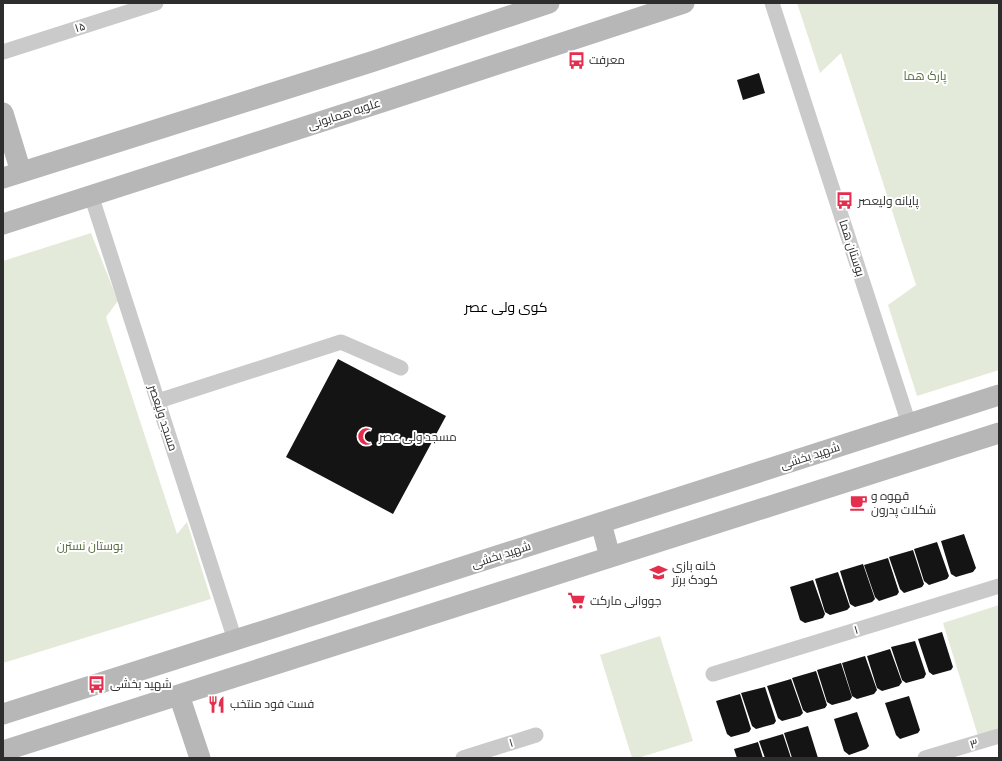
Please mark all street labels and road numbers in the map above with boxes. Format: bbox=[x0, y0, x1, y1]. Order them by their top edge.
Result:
street label: ۱۵ bbox=[73, 18, 87, 35]
street label: علویه همایونی bbox=[306, 95, 382, 132]
street label: بوستان هما bbox=[836, 218, 869, 278]
street label: مسجد ولیعصر bbox=[145, 382, 181, 453]
street label: شهید بخشی bbox=[778, 439, 842, 472]
street label: شهید بخشی bbox=[469, 538, 533, 571]
street label: ۱ bbox=[852, 622, 860, 637]
street label: ۱ bbox=[507, 735, 515, 750]
street label: ۳ bbox=[968, 735, 980, 752]

